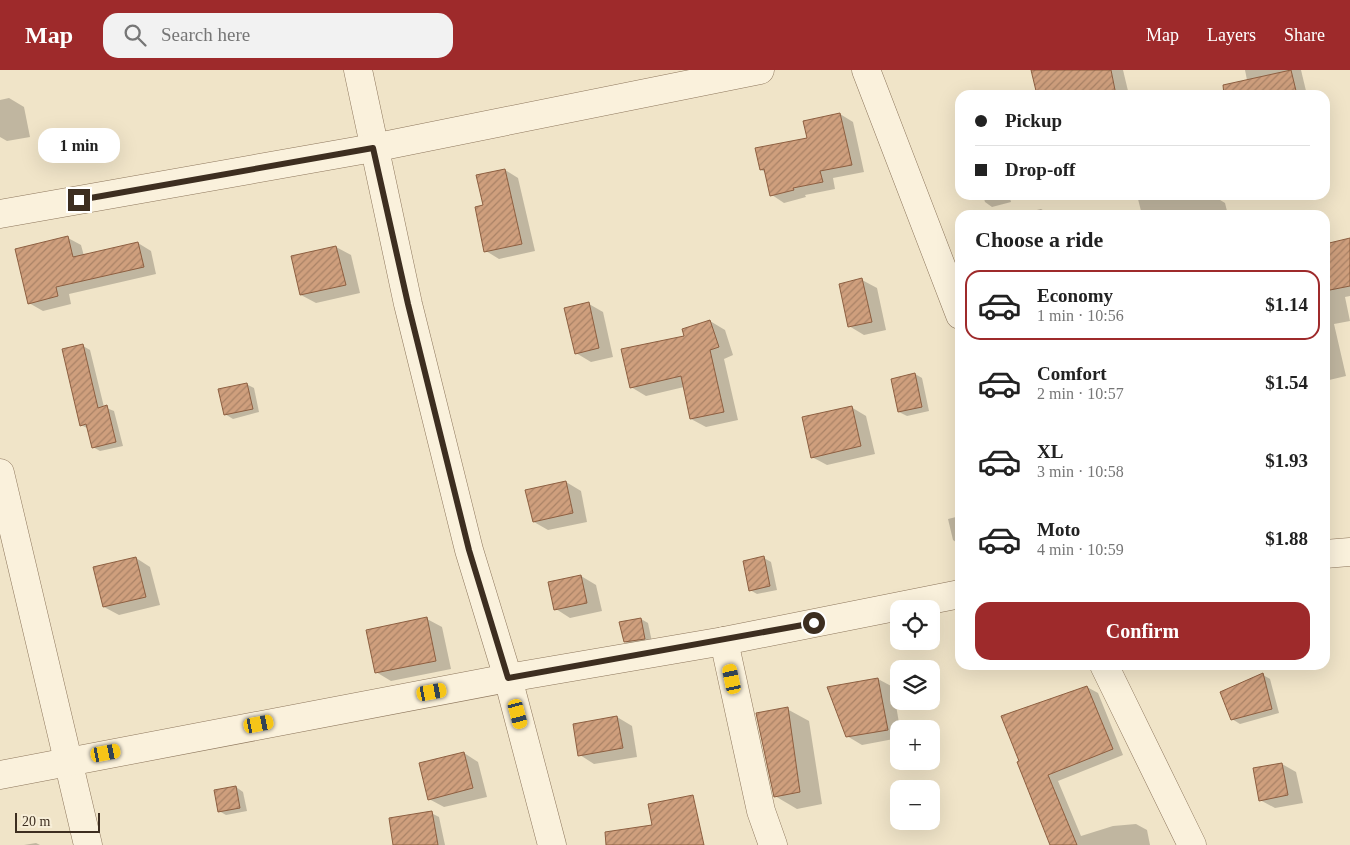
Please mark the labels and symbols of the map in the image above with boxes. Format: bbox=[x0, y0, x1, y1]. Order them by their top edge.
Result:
callout: 1 min bbox=[38, 128, 120, 162]
route end bbox=[68, 189, 90, 211]
route start bbox=[803, 612, 825, 634]
car bbox=[721, 663, 742, 695]
car bbox=[415, 682, 448, 702]
car bbox=[506, 698, 529, 730]
car bbox=[242, 714, 275, 734]
car bbox=[89, 743, 122, 763]
scale bar bbox=[15, 810, 100, 833]

